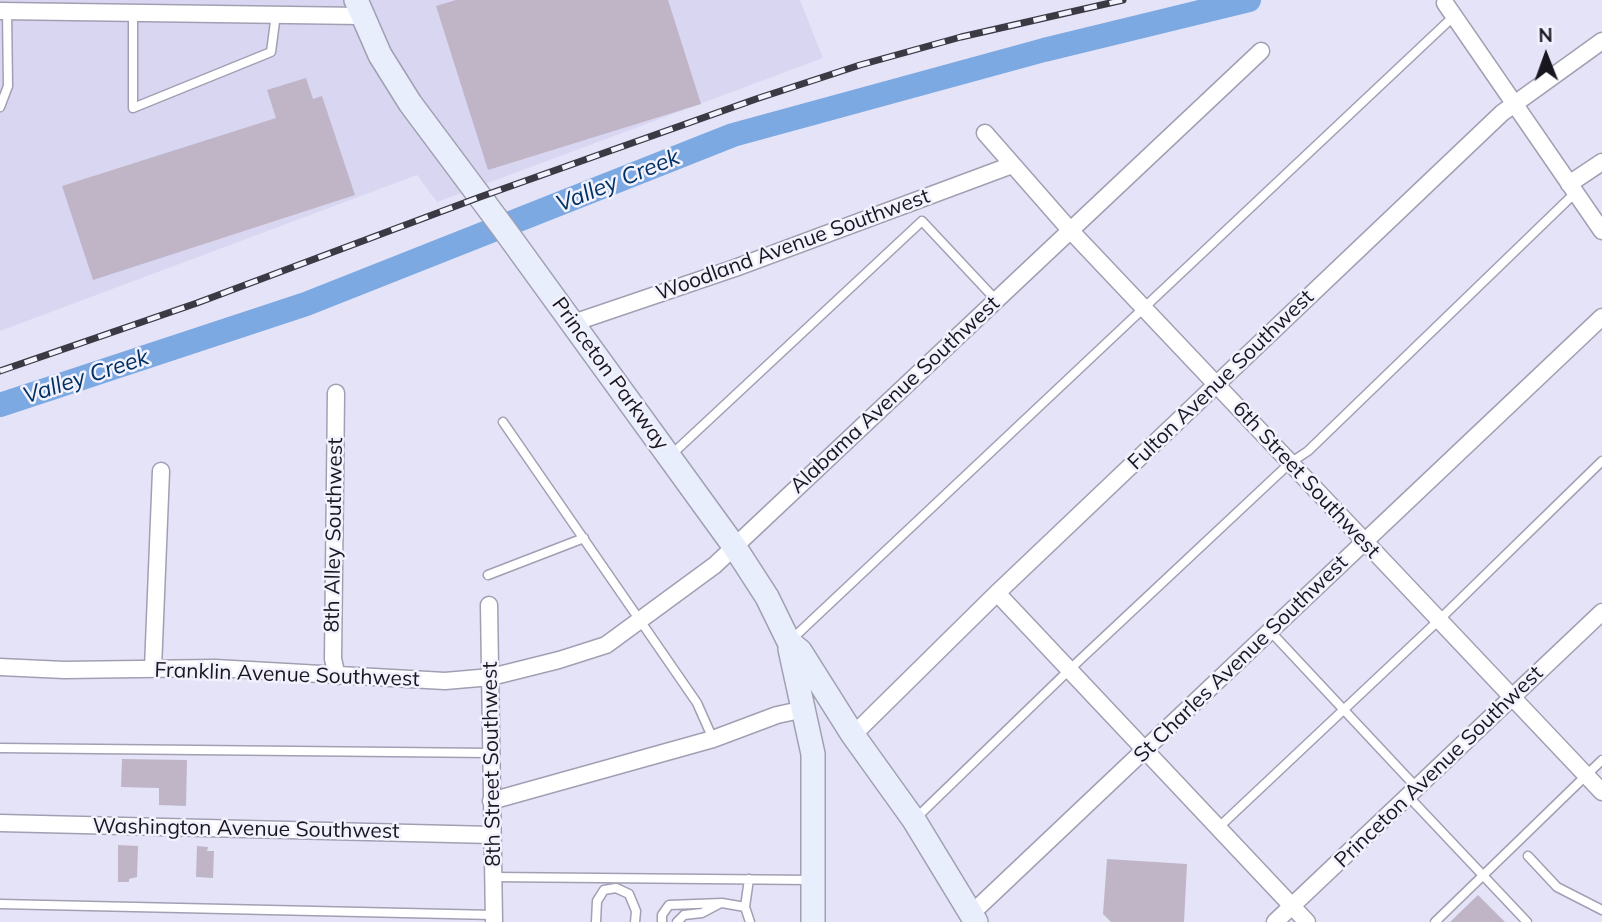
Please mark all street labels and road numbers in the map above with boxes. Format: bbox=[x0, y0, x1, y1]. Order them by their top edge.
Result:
street label: Woodland Avenue Southwest bbox=[653, 184, 933, 306]
street label: Fulton Avenue Southwest bbox=[1123, 285, 1319, 475]
street label: Alabama Avenue Southwest bbox=[785, 291, 1005, 499]
street label: Princeton Parkway bbox=[546, 293, 674, 455]
street label: 6th Street Southwest bbox=[1227, 396, 1385, 564]
street label: 8th Alley Southwest bbox=[320, 437, 348, 633]
street label: St Charles Avenue Southwest bbox=[1129, 550, 1353, 768]
street label: Franklin Avenue Southwest bbox=[154, 658, 420, 692]
street label: 8th Street Southwest bbox=[478, 661, 506, 867]
street label: Princeton Avenue Southwest bbox=[1330, 661, 1548, 873]
street label: Washington Avenue Southwest bbox=[92, 814, 400, 844]

